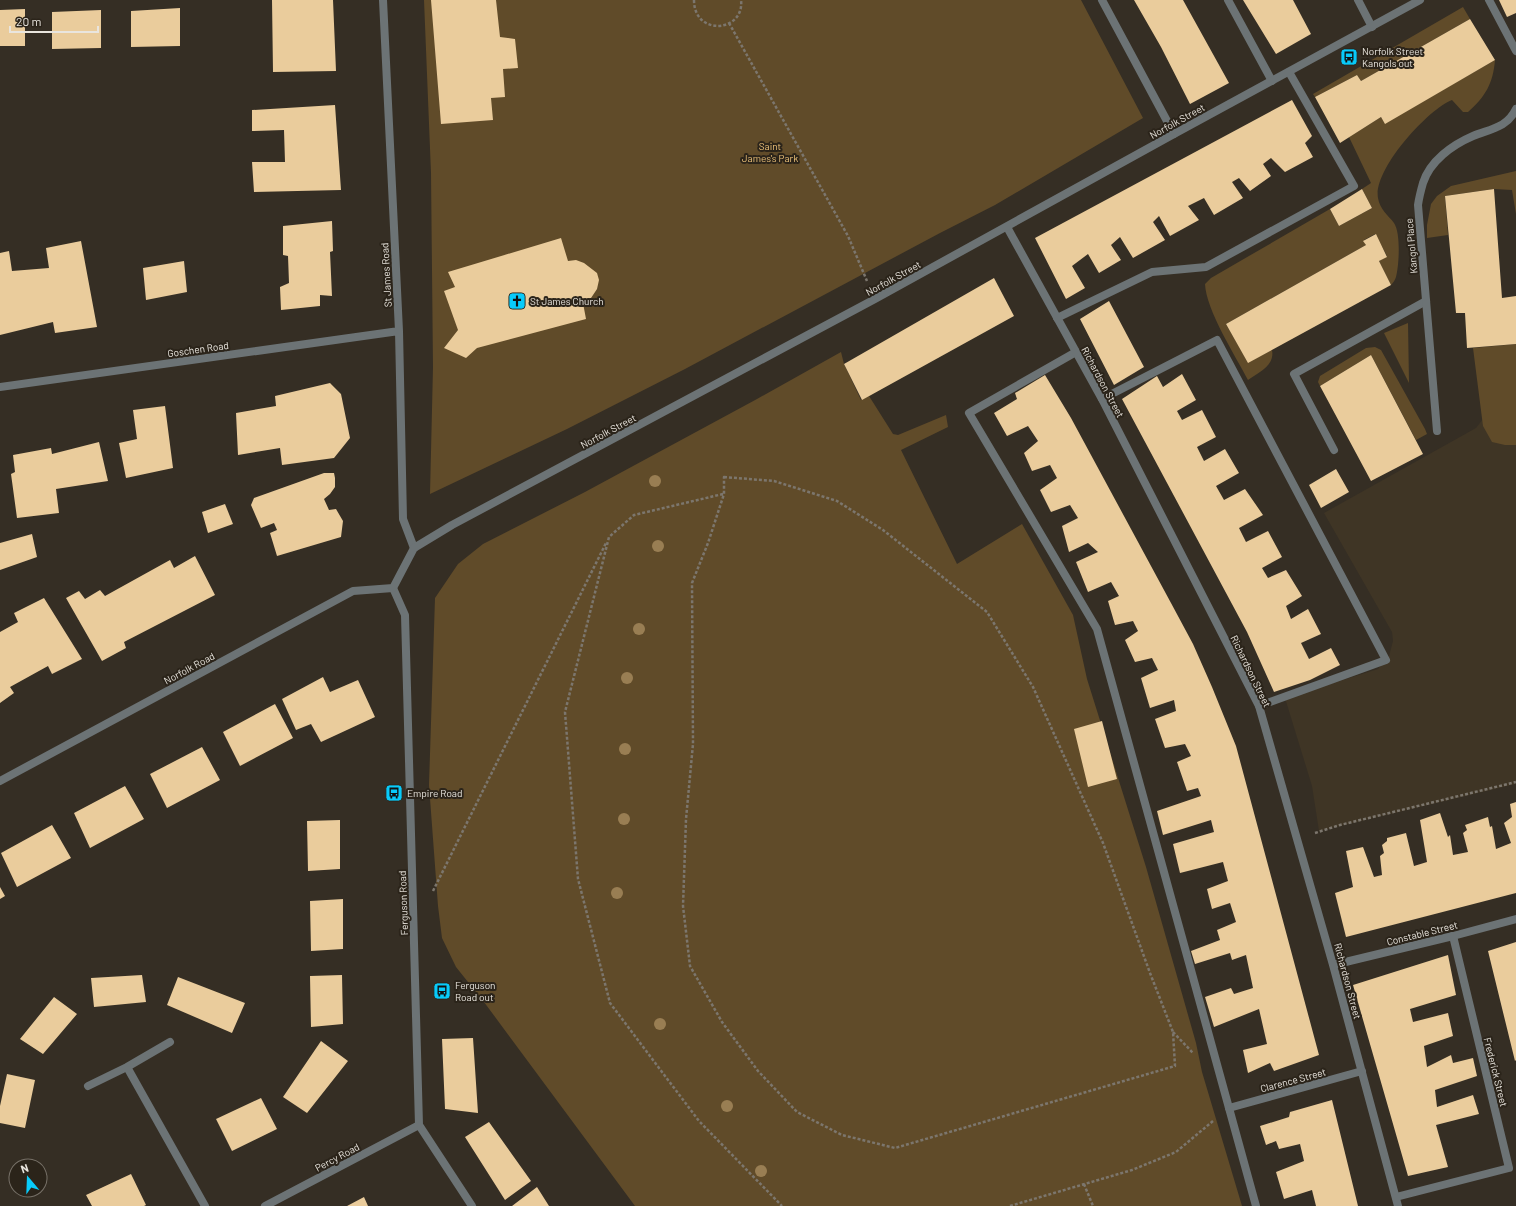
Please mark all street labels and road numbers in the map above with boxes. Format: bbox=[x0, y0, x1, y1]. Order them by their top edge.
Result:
street label: Norfolk Street bbox=[1147, 101, 1207, 141]
street label: Kangol Place bbox=[1403, 218, 1419, 274]
street label: St James Road bbox=[378, 242, 394, 308]
street label: Norfolk Street bbox=[863, 258, 923, 298]
street label: Goschen Road bbox=[167, 339, 229, 359]
street label: Richardson Street bbox=[1079, 345, 1127, 420]
street label: Norfolk Street bbox=[578, 411, 638, 451]
street label: Richardson Street bbox=[1228, 633, 1274, 709]
street label: Norfolk Road bbox=[161, 650, 217, 686]
street label: Ferguson Road bbox=[396, 871, 410, 935]
street label: Constable Street bbox=[1385, 918, 1459, 948]
street label: Richardson Street bbox=[1332, 942, 1364, 1021]
street label: Frederick Street bbox=[1482, 1036, 1510, 1108]
street label: Clarence Street bbox=[1259, 1065, 1328, 1095]
street label: Percy Road bbox=[313, 1140, 361, 1174]

